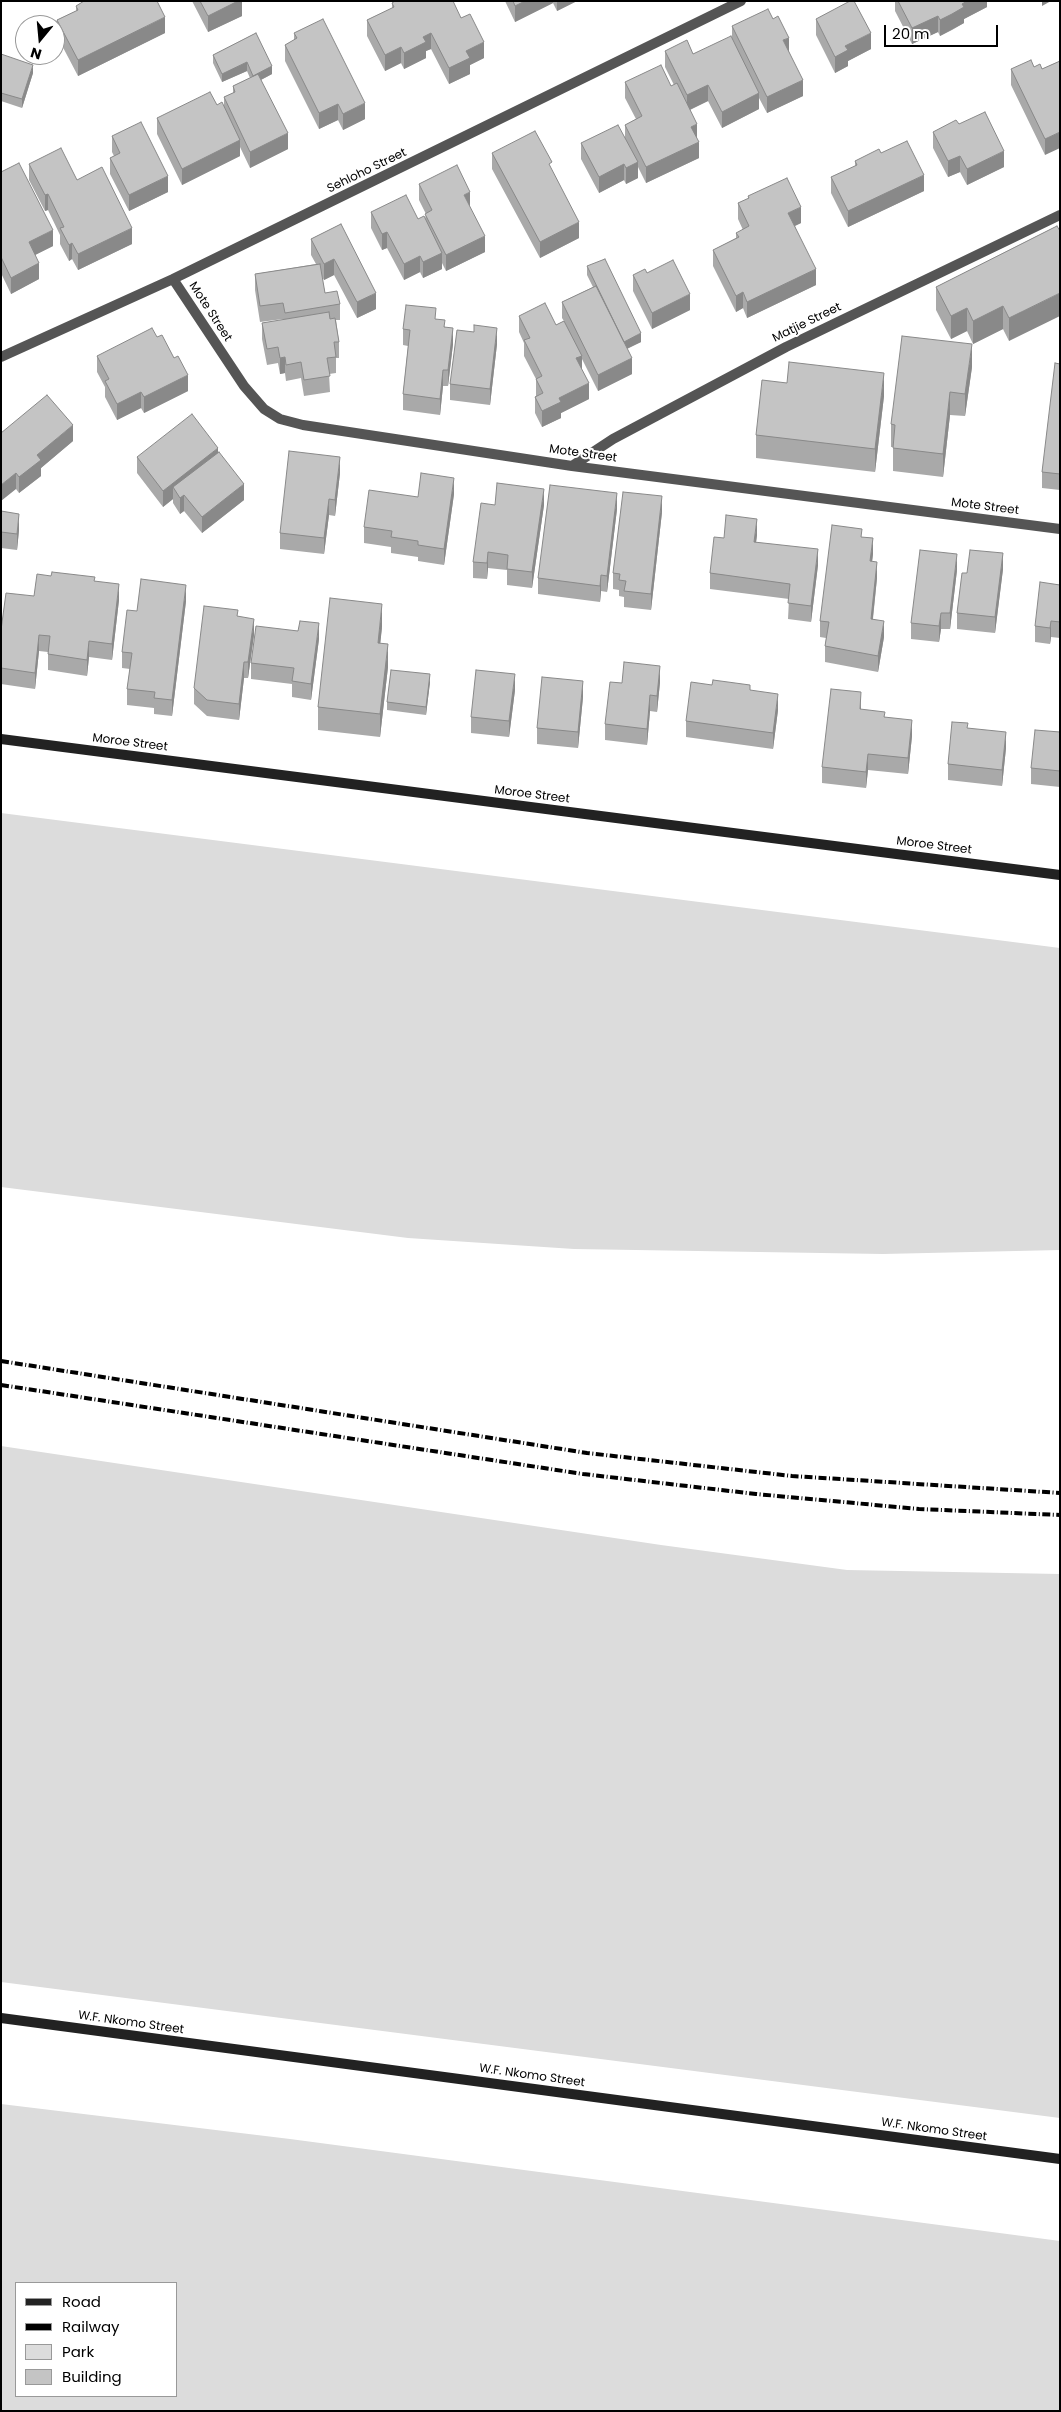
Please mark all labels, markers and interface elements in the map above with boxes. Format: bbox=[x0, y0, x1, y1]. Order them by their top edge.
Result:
north arrow bbox=[15, 15, 65, 65]
scale bar bbox=[886, 15, 1000, 47]
text: 20 m bbox=[892, 23, 930, 44]
text: N bbox=[28, 42, 44, 64]
street label: Sehloho Street bbox=[325, 146, 409, 196]
street label: Mote Street bbox=[185, 279, 235, 345]
street label: Matjie Street bbox=[770, 300, 844, 346]
street label: Mote Street bbox=[548, 442, 618, 466]
street label: Mote Street bbox=[950, 496, 1020, 518]
street label: Moroe Street bbox=[91, 731, 169, 755]
street label: Moroe Street bbox=[493, 783, 571, 807]
street label: Moroe Street bbox=[895, 834, 973, 858]
street label: W.F. Nkomo Street bbox=[77, 2008, 185, 2038]
street label: W.F. Nkomo Street bbox=[478, 2061, 586, 2091]
street label: W.F. Nkomo Street bbox=[880, 2115, 988, 2145]
legend bbox=[15, 2282, 178, 2397]
text: Road bbox=[62, 2291, 101, 2312]
text: Railway bbox=[62, 2316, 120, 2337]
text: Park bbox=[62, 2341, 94, 2362]
text: Building bbox=[62, 2366, 122, 2387]

